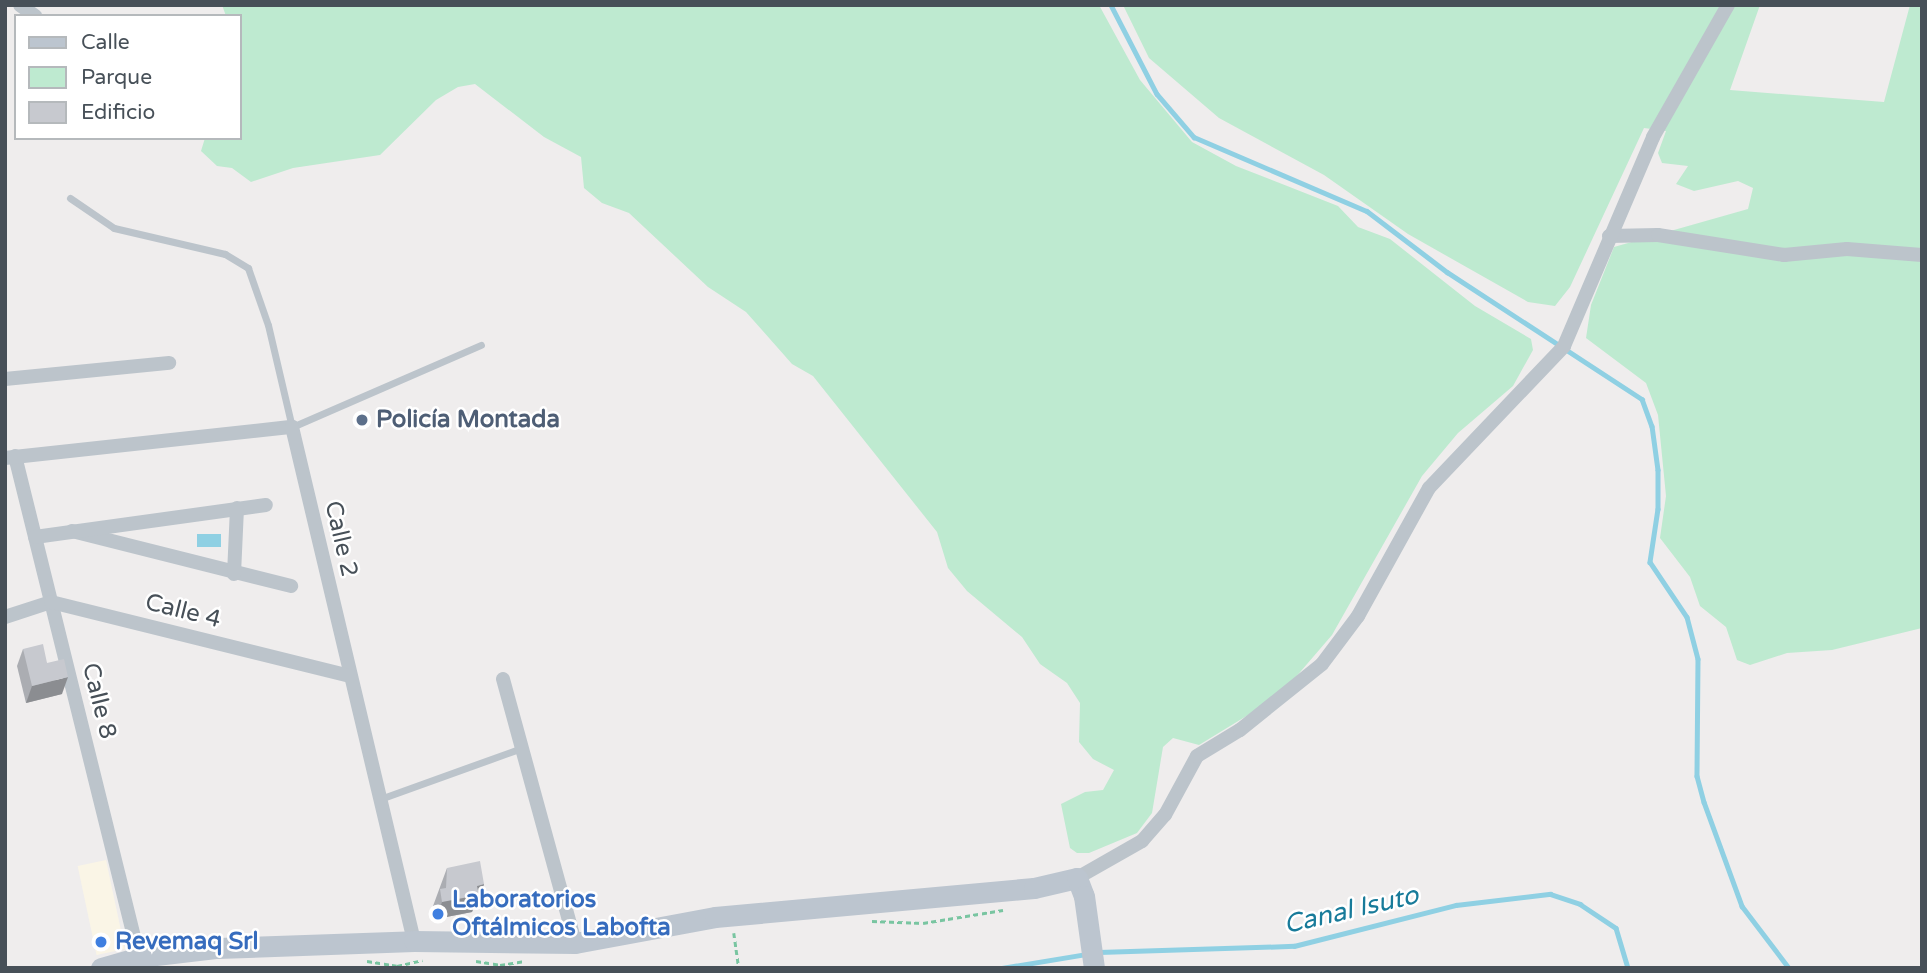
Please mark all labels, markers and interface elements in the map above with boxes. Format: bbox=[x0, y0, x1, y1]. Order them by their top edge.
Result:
legend bbox=[14, 14, 242, 140]
text: Calle bbox=[81, 30, 130, 55]
text: Parque bbox=[81, 65, 152, 90]
text: Edificio bbox=[81, 100, 155, 125]
place label: Policía Montada bbox=[376, 406, 560, 434]
marker: Policía Montada bbox=[354, 412, 370, 428]
street label: Calle 2 bbox=[318, 498, 364, 580]
street label: Calle 4 bbox=[142, 588, 224, 634]
street label: Calle 8 bbox=[76, 660, 122, 742]
water label: Canal Isuto bbox=[1281, 879, 1421, 941]
place label: Laboratorios Oftálmicos Labofta bbox=[452, 886, 671, 942]
marker: Laboratorios Oftálmicos Labofta bbox=[430, 906, 446, 922]
place label: Revemaq Srl bbox=[115, 928, 258, 956]
marker: Revemaq Srl bbox=[93, 934, 109, 950]

